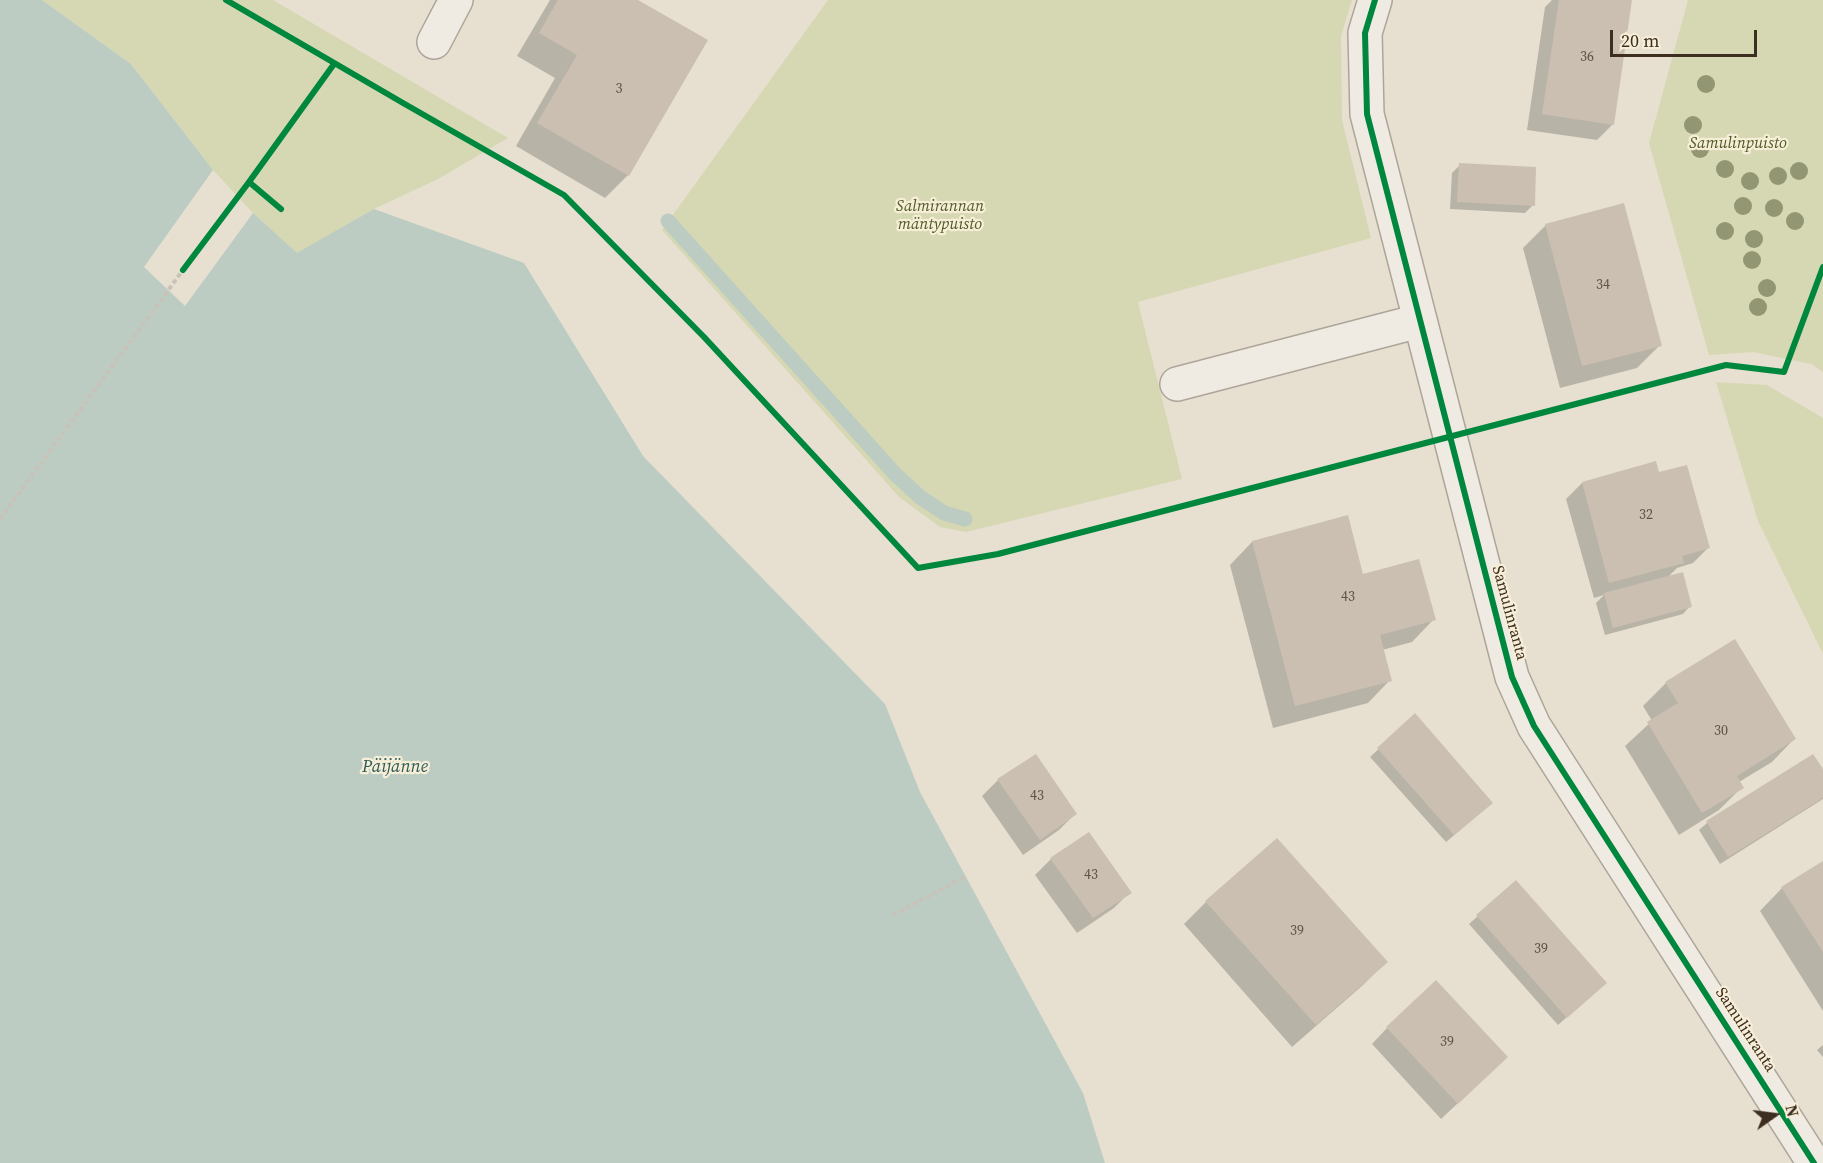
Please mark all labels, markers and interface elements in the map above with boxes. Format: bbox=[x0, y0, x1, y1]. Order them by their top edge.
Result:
scale bar bbox=[1613, 18, 1760, 56]
text: 20 m bbox=[1621, 28, 1659, 53]
house number: 36 bbox=[1580, 49, 1594, 65]
house number: 3 bbox=[616, 81, 622, 97]
park label: Samulinpuisto bbox=[1689, 134, 1787, 154]
park label: Salmirannan mäntypuisto bbox=[896, 197, 984, 235]
house number: 34 bbox=[1596, 277, 1610, 293]
house number: 32 bbox=[1639, 507, 1653, 523]
street label: Samulinranta bbox=[1487, 564, 1531, 662]
house number: 43 bbox=[1341, 589, 1355, 605]
house number: 30 bbox=[1714, 723, 1728, 739]
water label: Päijänne bbox=[362, 756, 428, 778]
house number: 43 bbox=[1030, 788, 1044, 804]
house number: 43 bbox=[1084, 867, 1098, 883]
house number: 39 bbox=[1290, 923, 1304, 939]
house number: 39 bbox=[1534, 941, 1548, 957]
street label: Samulinranta bbox=[1711, 984, 1779, 1076]
house number: 39 bbox=[1440, 1034, 1454, 1050]
north arrow bbox=[1745, 1085, 1805, 1145]
text: N bbox=[1780, 1102, 1805, 1119]

